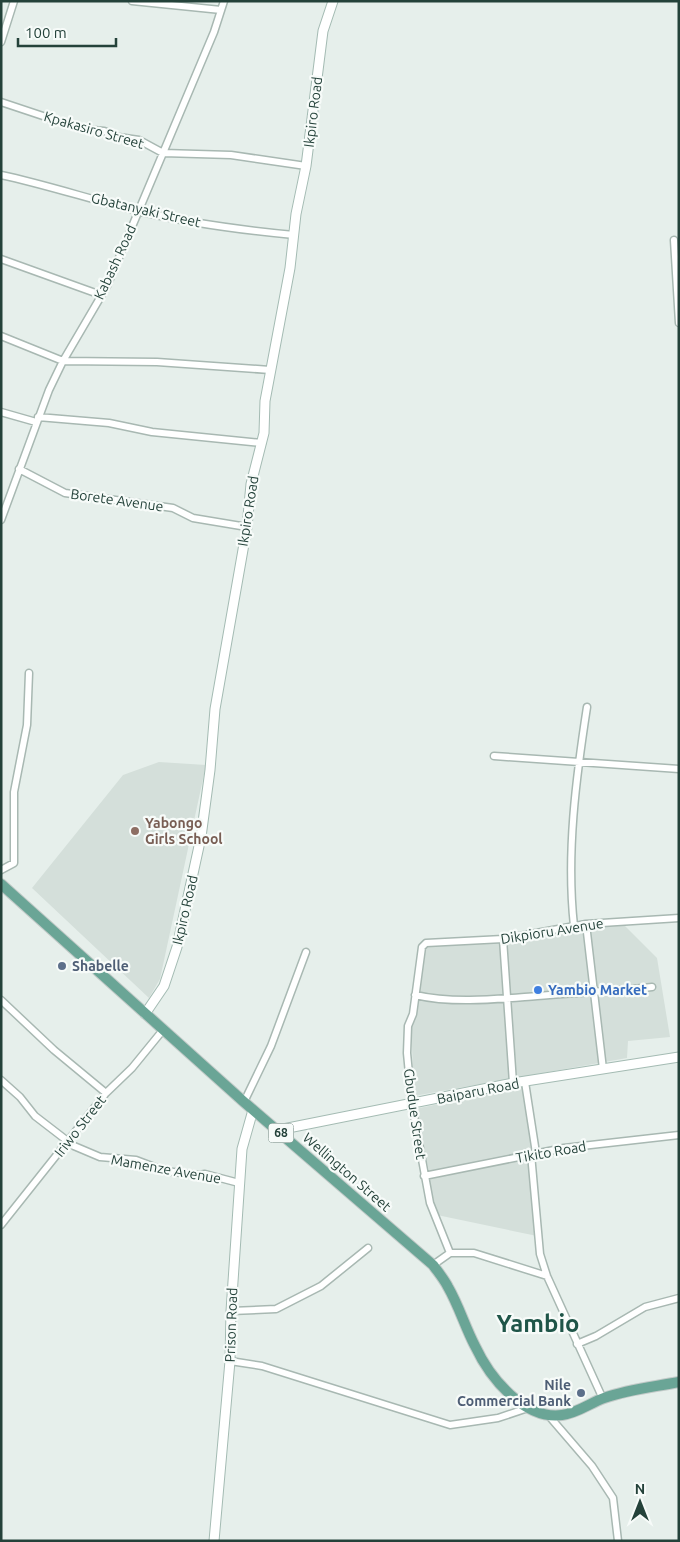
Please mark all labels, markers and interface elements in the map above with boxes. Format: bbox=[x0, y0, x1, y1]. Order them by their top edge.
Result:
scale bar bbox=[18, 15, 115, 47]
text: 100 m bbox=[25, 24, 67, 41]
street label: Ikpiro Road bbox=[301, 76, 325, 148]
street label: Kpakasiro Street bbox=[42, 108, 146, 152]
street label: Gbatanyaki Street bbox=[90, 190, 203, 230]
street label: Kabash Road bbox=[91, 222, 139, 302]
street label: Ikpiro Road bbox=[235, 475, 261, 547]
street label: Borete Avenue bbox=[69, 486, 165, 514]
place label: Yabongo Girls School bbox=[145, 815, 223, 847]
marker: Yabongo Girls School bbox=[129, 825, 141, 837]
street label: Ikpiro Road bbox=[169, 874, 201, 946]
street label: Dikpioru Avenue bbox=[499, 915, 605, 947]
place label: Shabelle bbox=[72, 958, 129, 974]
marker: Shabelle bbox=[56, 960, 68, 972]
place label: Yambio Market bbox=[548, 982, 647, 998]
marker: Yambio Market bbox=[532, 984, 544, 996]
street label: Gbudue Street bbox=[401, 1067, 429, 1161]
street label: Baiparu Road bbox=[435, 1075, 521, 1107]
street label: Iriwo Street bbox=[51, 1092, 109, 1160]
road number: 68 bbox=[268, 1124, 294, 1142]
street label: Wellington Street bbox=[300, 1129, 395, 1215]
street label: Tikito Road bbox=[515, 1138, 587, 1166]
street label: Mamenze Avenue bbox=[110, 1151, 222, 1187]
street label: Prison Road bbox=[222, 1287, 240, 1363]
district label: Yambio bbox=[496, 1310, 580, 1337]
place label: Nile Commercial Bank bbox=[457, 1377, 571, 1409]
marker: Nile Commercial Bank bbox=[575, 1387, 587, 1399]
north arrow bbox=[615, 1477, 665, 1527]
text: N bbox=[635, 1481, 645, 1497]

